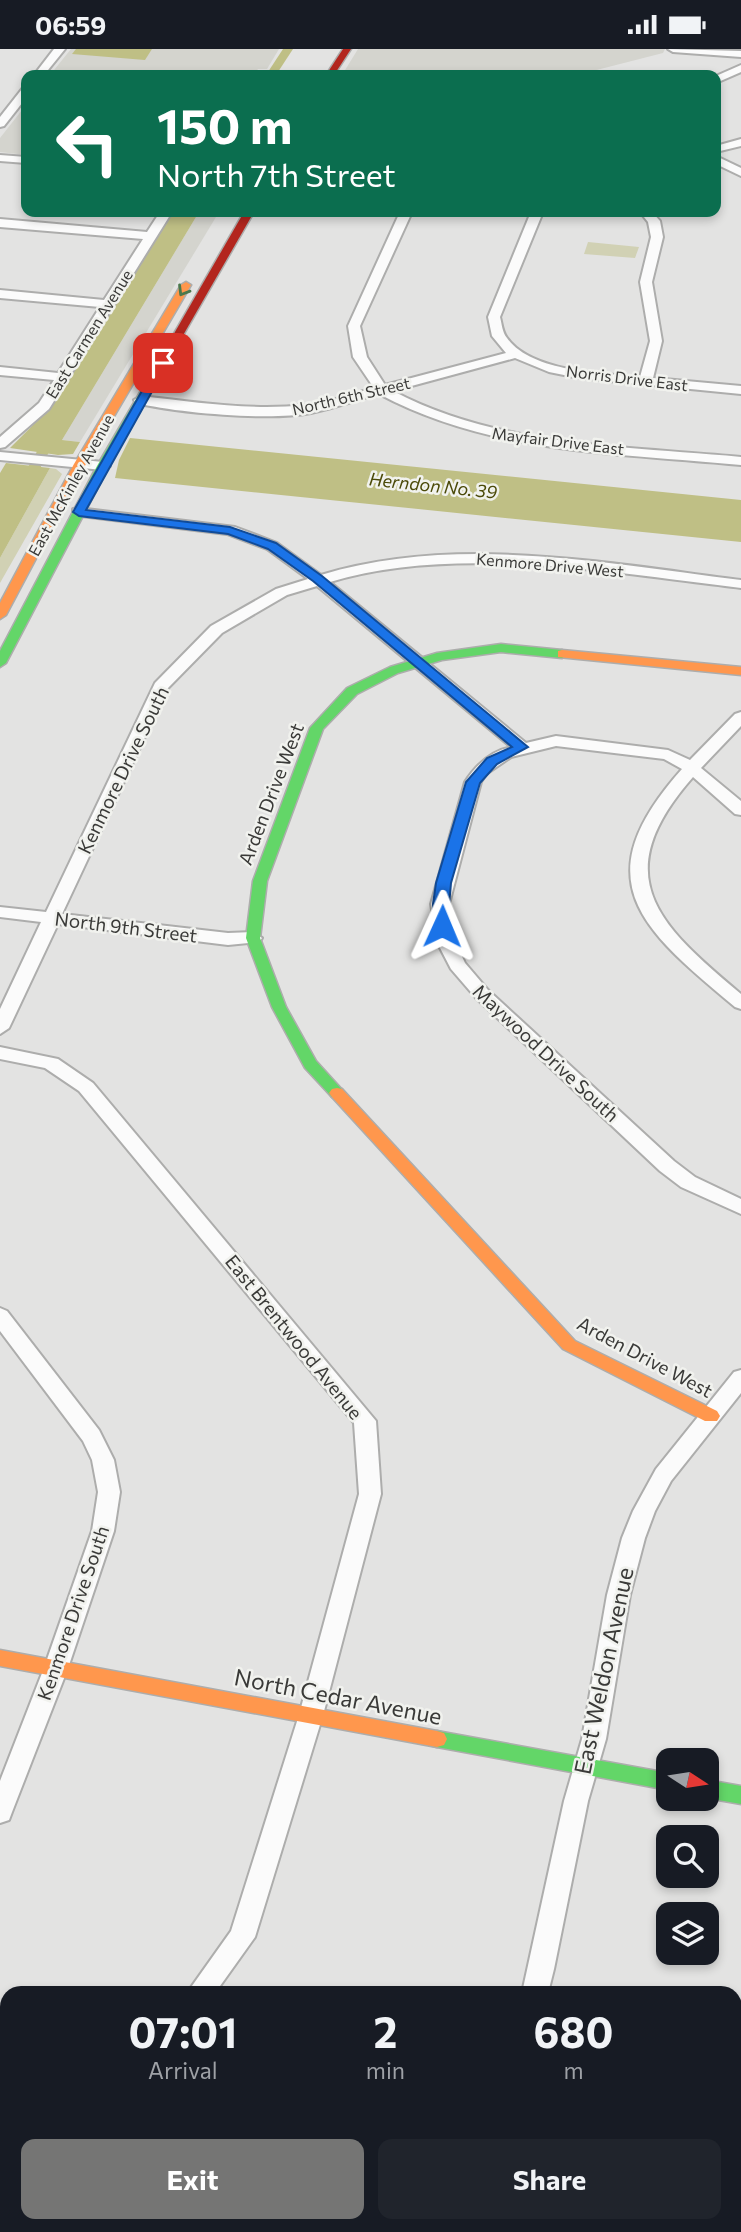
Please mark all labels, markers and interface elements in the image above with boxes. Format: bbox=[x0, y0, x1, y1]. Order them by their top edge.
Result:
text: 06:59 bbox=[35, 9, 106, 40]
text: 150 m bbox=[157, 94, 292, 154]
icon: left bbox=[42, 98, 133, 189]
text: North 7th Street bbox=[157, 154, 396, 194]
street label: East Carmen Avenue bbox=[41, 266, 136, 402]
one-way arrow bbox=[178, 284, 191, 297]
pin bbox=[133, 333, 193, 393]
icon: arrive bbox=[144, 344, 182, 382]
street label: Norris Drive East bbox=[565, 361, 689, 394]
street label: North 6th Street bbox=[290, 373, 412, 418]
street label: East McKinley Avenue bbox=[24, 411, 117, 559]
street label: Mayfair Drive East bbox=[491, 423, 626, 458]
water label: Herndon No. 39 bbox=[368, 467, 498, 503]
street label: Kenmore Drive West bbox=[475, 549, 625, 580]
street label: Kenmore Drive South bbox=[72, 682, 173, 857]
street label: Arden Drive West bbox=[233, 720, 308, 868]
position arrow bbox=[405, 889, 479, 963]
street label: North 9th Street bbox=[54, 906, 199, 947]
street label: Maywood Drive South bbox=[469, 979, 624, 1126]
street label: East Brentwood Avenue bbox=[221, 1250, 368, 1424]
street label: Arden Drive West bbox=[574, 1311, 717, 1402]
street label: Kenmore Drive South bbox=[32, 1522, 113, 1703]
street label: East Weldon Avenue bbox=[567, 1565, 639, 1777]
street label: North Cedar Avenue bbox=[232, 1662, 444, 1730]
north arrow bbox=[656, 1748, 719, 1811]
map controls bbox=[656, 1748, 719, 1965]
button: search bbox=[656, 1825, 719, 1888]
button: layers bbox=[656, 1902, 719, 1965]
text: 07:01 bbox=[129, 2005, 237, 2057]
text: 2 bbox=[373, 2005, 397, 2057]
text: 680 bbox=[534, 2005, 613, 2057]
text: Arrival bbox=[148, 2056, 218, 2084]
text: min bbox=[366, 2056, 405, 2084]
text: m bbox=[563, 2056, 584, 2084]
button: Exit bbox=[21, 2139, 364, 2219]
button: Share bbox=[378, 2139, 721, 2219]

